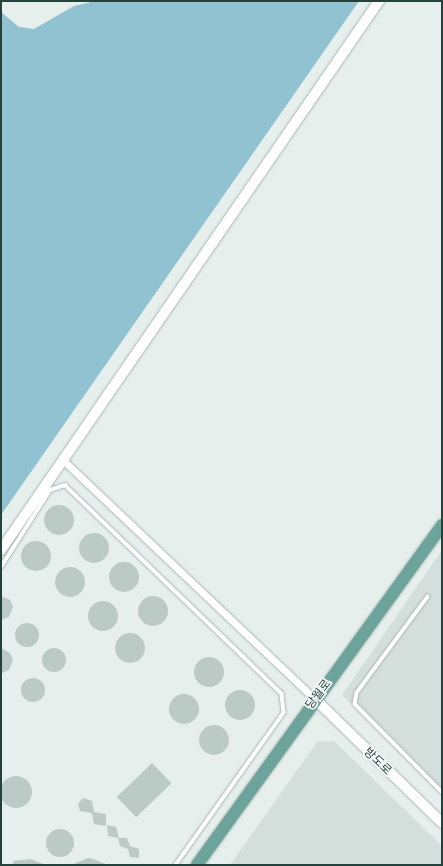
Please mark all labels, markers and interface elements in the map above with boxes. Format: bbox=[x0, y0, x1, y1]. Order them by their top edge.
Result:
street label: 당월로 bbox=[302, 676, 334, 712]
street label: 방도로 bbox=[361, 744, 395, 778]

